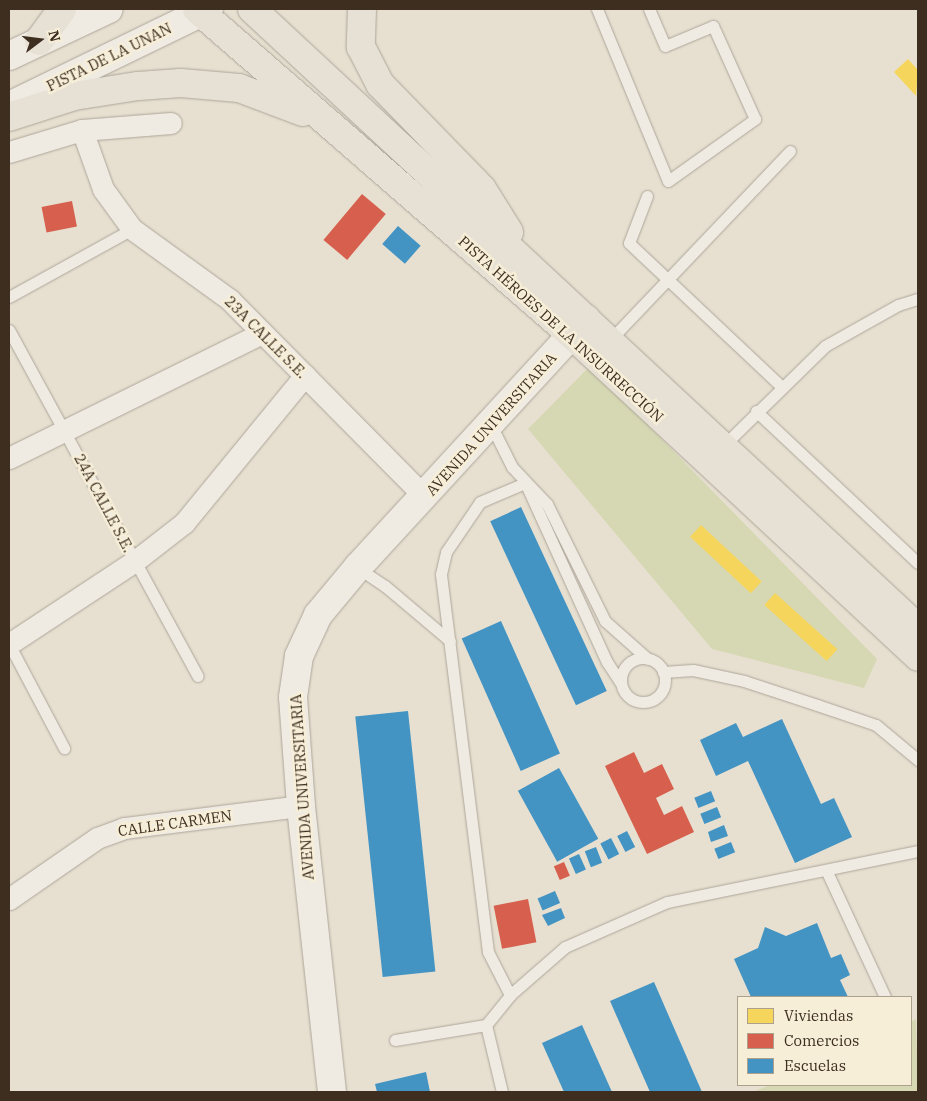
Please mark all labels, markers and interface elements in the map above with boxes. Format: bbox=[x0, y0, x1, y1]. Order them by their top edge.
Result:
north arrow bbox=[15, 15, 65, 65]
street label: PISTA DE LA UNAN bbox=[44, 19, 174, 95]
street label: PISTA HÉROES DE LA INSURRECCIÓN bbox=[455, 232, 667, 426]
street label: 23A CALLE S.E. bbox=[221, 292, 311, 382]
street label: AVENIDA UNIVERSITARIA bbox=[422, 349, 560, 499]
street label: 24A CALLE S.E. bbox=[70, 451, 138, 555]
street label: AVENIDA UNIVERSITARIA bbox=[287, 693, 317, 881]
street label: CALLE CARMEN bbox=[117, 806, 233, 840]
legend bbox=[737, 996, 912, 1086]
text: Viviendas bbox=[784, 1006, 853, 1025]
text: Comercios bbox=[784, 1031, 859, 1050]
text: Escuelas bbox=[784, 1056, 846, 1075]

